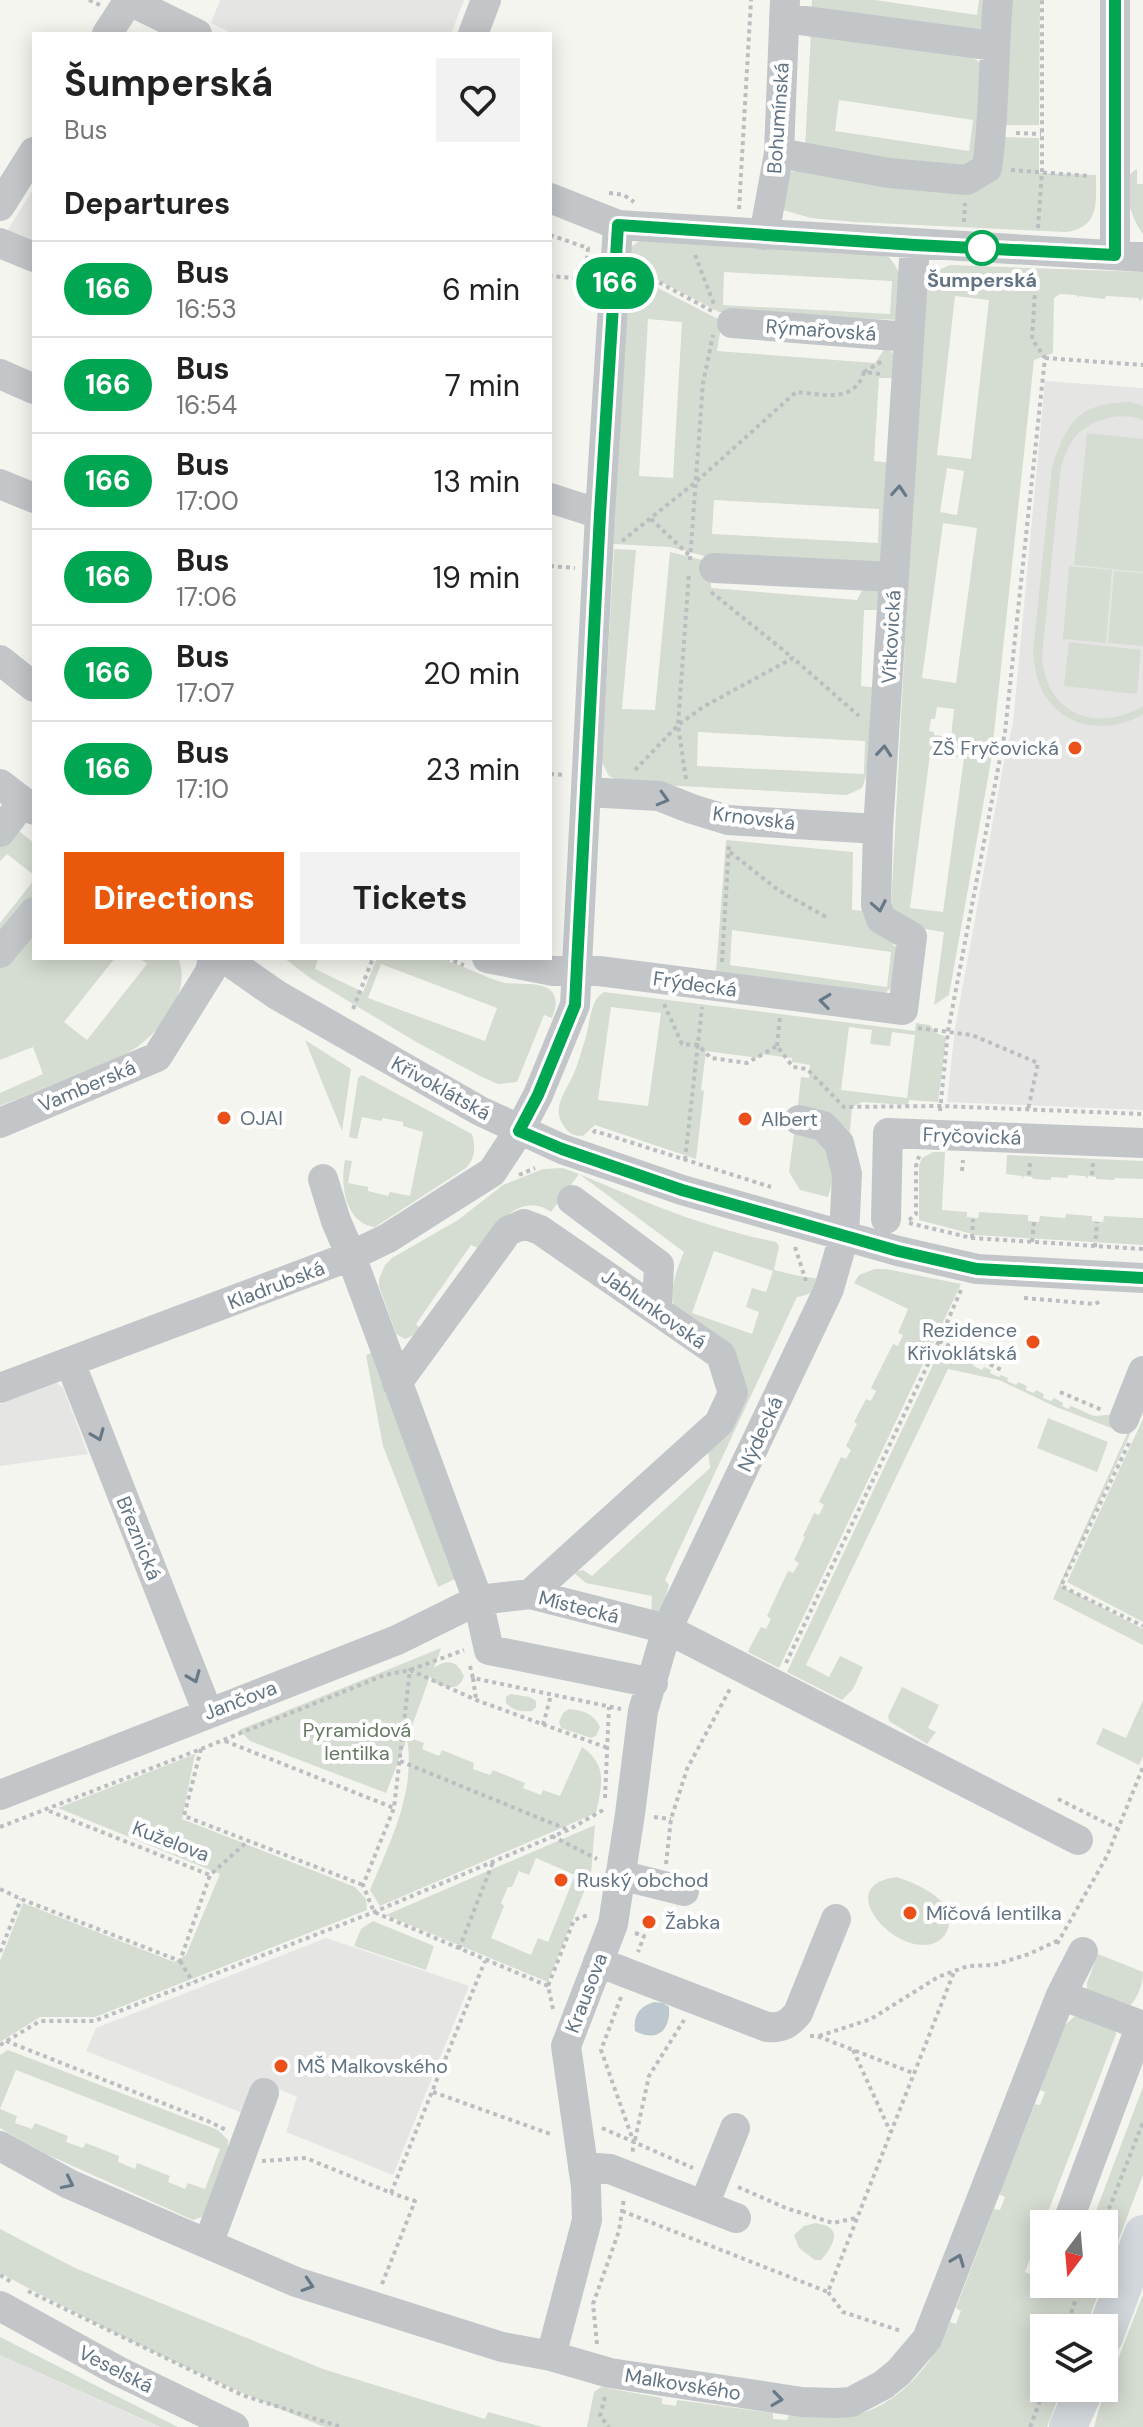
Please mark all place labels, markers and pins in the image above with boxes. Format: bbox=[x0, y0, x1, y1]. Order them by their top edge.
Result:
marker: Šumperská bbox=[965, 231, 999, 265]
place label: Šumperská bbox=[927, 267, 1037, 293]
place label: ZŠ Fryčovická bbox=[933, 735, 1059, 761]
marker: ZŠ Fryčovická bbox=[1066, 739, 1084, 757]
place label: OJAI bbox=[240, 1105, 283, 1131]
place label: Albert bbox=[761, 1106, 818, 1132]
marker: OJAI bbox=[215, 1109, 233, 1127]
marker: Albert bbox=[736, 1110, 754, 1128]
place label: Rezidence Křivoklátská bbox=[907, 1317, 1017, 1366]
marker: Rezidence Křivoklátská bbox=[1024, 1333, 1042, 1351]
place label: Ruský obchod bbox=[577, 1867, 709, 1893]
marker: Ruský obchod bbox=[552, 1871, 570, 1889]
place label: Míčová lentilka bbox=[926, 1900, 1062, 1926]
marker: Míčová lentilka bbox=[901, 1904, 919, 1922]
place label: Žabka bbox=[665, 1909, 720, 1935]
marker: Žabka bbox=[640, 1913, 658, 1931]
place label: MŠ Malkovského bbox=[297, 2053, 448, 2079]
marker: MŠ Malkovského bbox=[272, 2057, 290, 2075]

